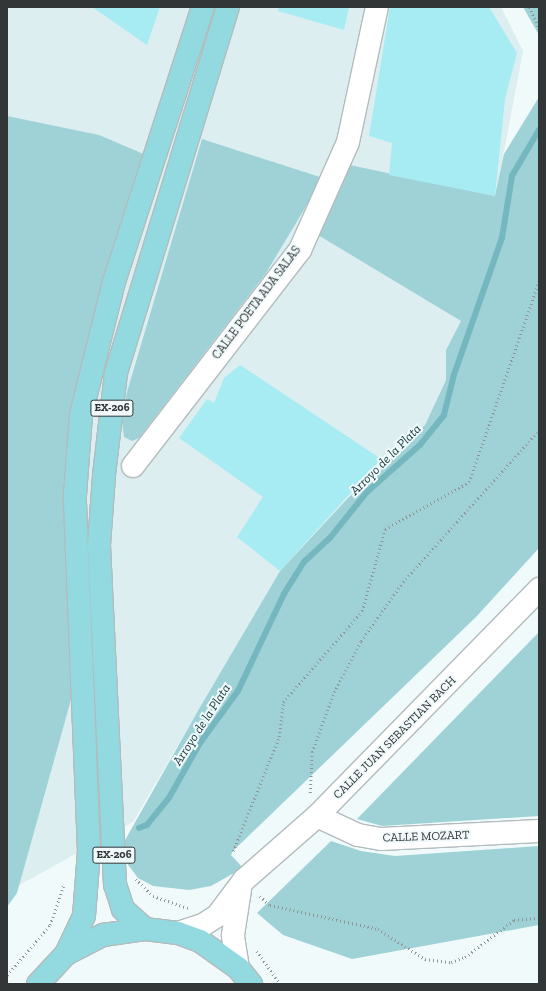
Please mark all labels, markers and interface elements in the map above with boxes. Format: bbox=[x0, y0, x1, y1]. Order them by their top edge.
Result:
street label: CALLE POETA ADA SALAS bbox=[209, 243, 305, 363]
road number: EX-206 bbox=[90, 399, 134, 417]
water label: Arroyo de la Plata bbox=[347, 421, 425, 499]
street label: CALLE JUAN SEBASTIAN BACH bbox=[331, 674, 459, 802]
water label: Arroyo de la Plata bbox=[170, 681, 234, 769]
street label: CALLE MOZART bbox=[382, 828, 470, 846]
road number: EX-206 bbox=[92, 846, 136, 864]

